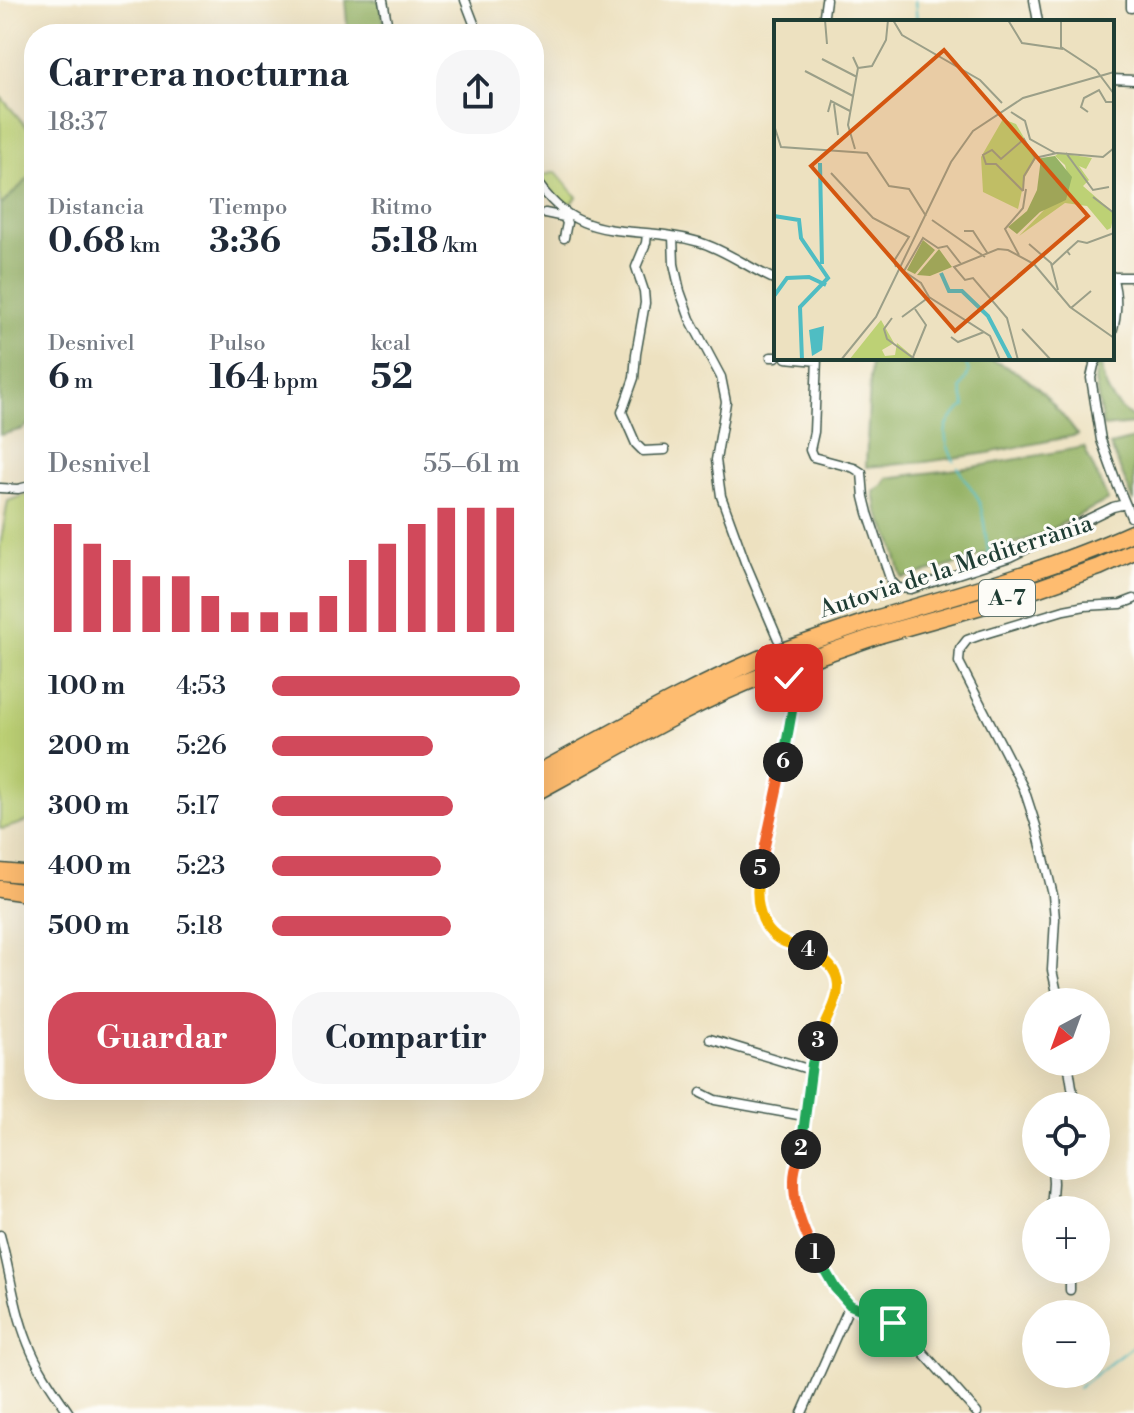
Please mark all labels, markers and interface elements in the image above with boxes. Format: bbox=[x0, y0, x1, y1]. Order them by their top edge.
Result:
inset map bbox=[774, 20, 1114, 360]
button: share bbox=[436, 50, 520, 134]
text: Carrera nocturna bbox=[48, 53, 349, 98]
text: 18:37 bbox=[48, 106, 107, 138]
text: Distancia bbox=[48, 194, 144, 221]
text: Tiempo bbox=[209, 194, 287, 221]
text: Ritmo bbox=[371, 194, 432, 221]
text: 0.68 bbox=[48, 221, 125, 263]
text: 3:36 bbox=[209, 221, 281, 263]
text: 5:18 bbox=[371, 221, 439, 263]
text: km bbox=[125, 232, 160, 259]
text: /km bbox=[439, 232, 478, 259]
text: Desnivel bbox=[48, 330, 134, 357]
text: Pulso bbox=[209, 330, 266, 357]
text: kcal bbox=[371, 330, 411, 357]
text: 6 bbox=[48, 357, 69, 399]
text: 164 bbox=[209, 357, 269, 399]
text: 52 bbox=[371, 357, 413, 399]
text: m bbox=[69, 368, 93, 395]
text: bpm bbox=[269, 368, 318, 395]
text: Desnivel bbox=[48, 448, 150, 480]
text: 55–61 m bbox=[423, 448, 520, 480]
street label: Autovia de la Mediterrània bbox=[815, 508, 1097, 626]
road number: A-7 bbox=[979, 580, 1035, 616]
pin bbox=[755, 644, 823, 712]
icon: check bbox=[767, 656, 811, 700]
text: 100 m bbox=[48, 670, 125, 702]
text: 4:53 bbox=[176, 670, 226, 702]
text: 200 m bbox=[48, 730, 130, 762]
text: 5:26 bbox=[176, 730, 227, 762]
pin: 6 bbox=[763, 742, 803, 782]
text: 6 bbox=[776, 748, 790, 775]
text: 300 m bbox=[48, 790, 129, 822]
text: 5:17 bbox=[176, 790, 219, 822]
pin: 5 bbox=[740, 849, 780, 889]
text: 400 m bbox=[48, 850, 131, 882]
text: 5:23 bbox=[176, 850, 225, 882]
text: 5 bbox=[753, 855, 767, 882]
text: 500 m bbox=[48, 910, 130, 942]
text: 5:18 bbox=[176, 910, 223, 942]
pin: 4 bbox=[788, 930, 828, 970]
text: 4 bbox=[801, 936, 815, 963]
north arrow bbox=[1022, 988, 1110, 1076]
map controls bbox=[1022, 988, 1110, 1388]
button: Guardar bbox=[48, 992, 276, 1084]
button: Compartir bbox=[292, 992, 520, 1084]
pin: 3 bbox=[798, 1021, 838, 1061]
text: 3 bbox=[811, 1027, 825, 1054]
button: locate bbox=[1022, 1092, 1110, 1180]
pin: 2 bbox=[781, 1129, 821, 1169]
text: 2 bbox=[794, 1135, 808, 1162]
button: + bbox=[1022, 1196, 1110, 1284]
pin: 1 bbox=[795, 1233, 835, 1273]
text: 1 bbox=[810, 1239, 820, 1266]
pin bbox=[859, 1289, 927, 1357]
button: − bbox=[1022, 1300, 1110, 1388]
icon: arrive bbox=[871, 1301, 915, 1345]

